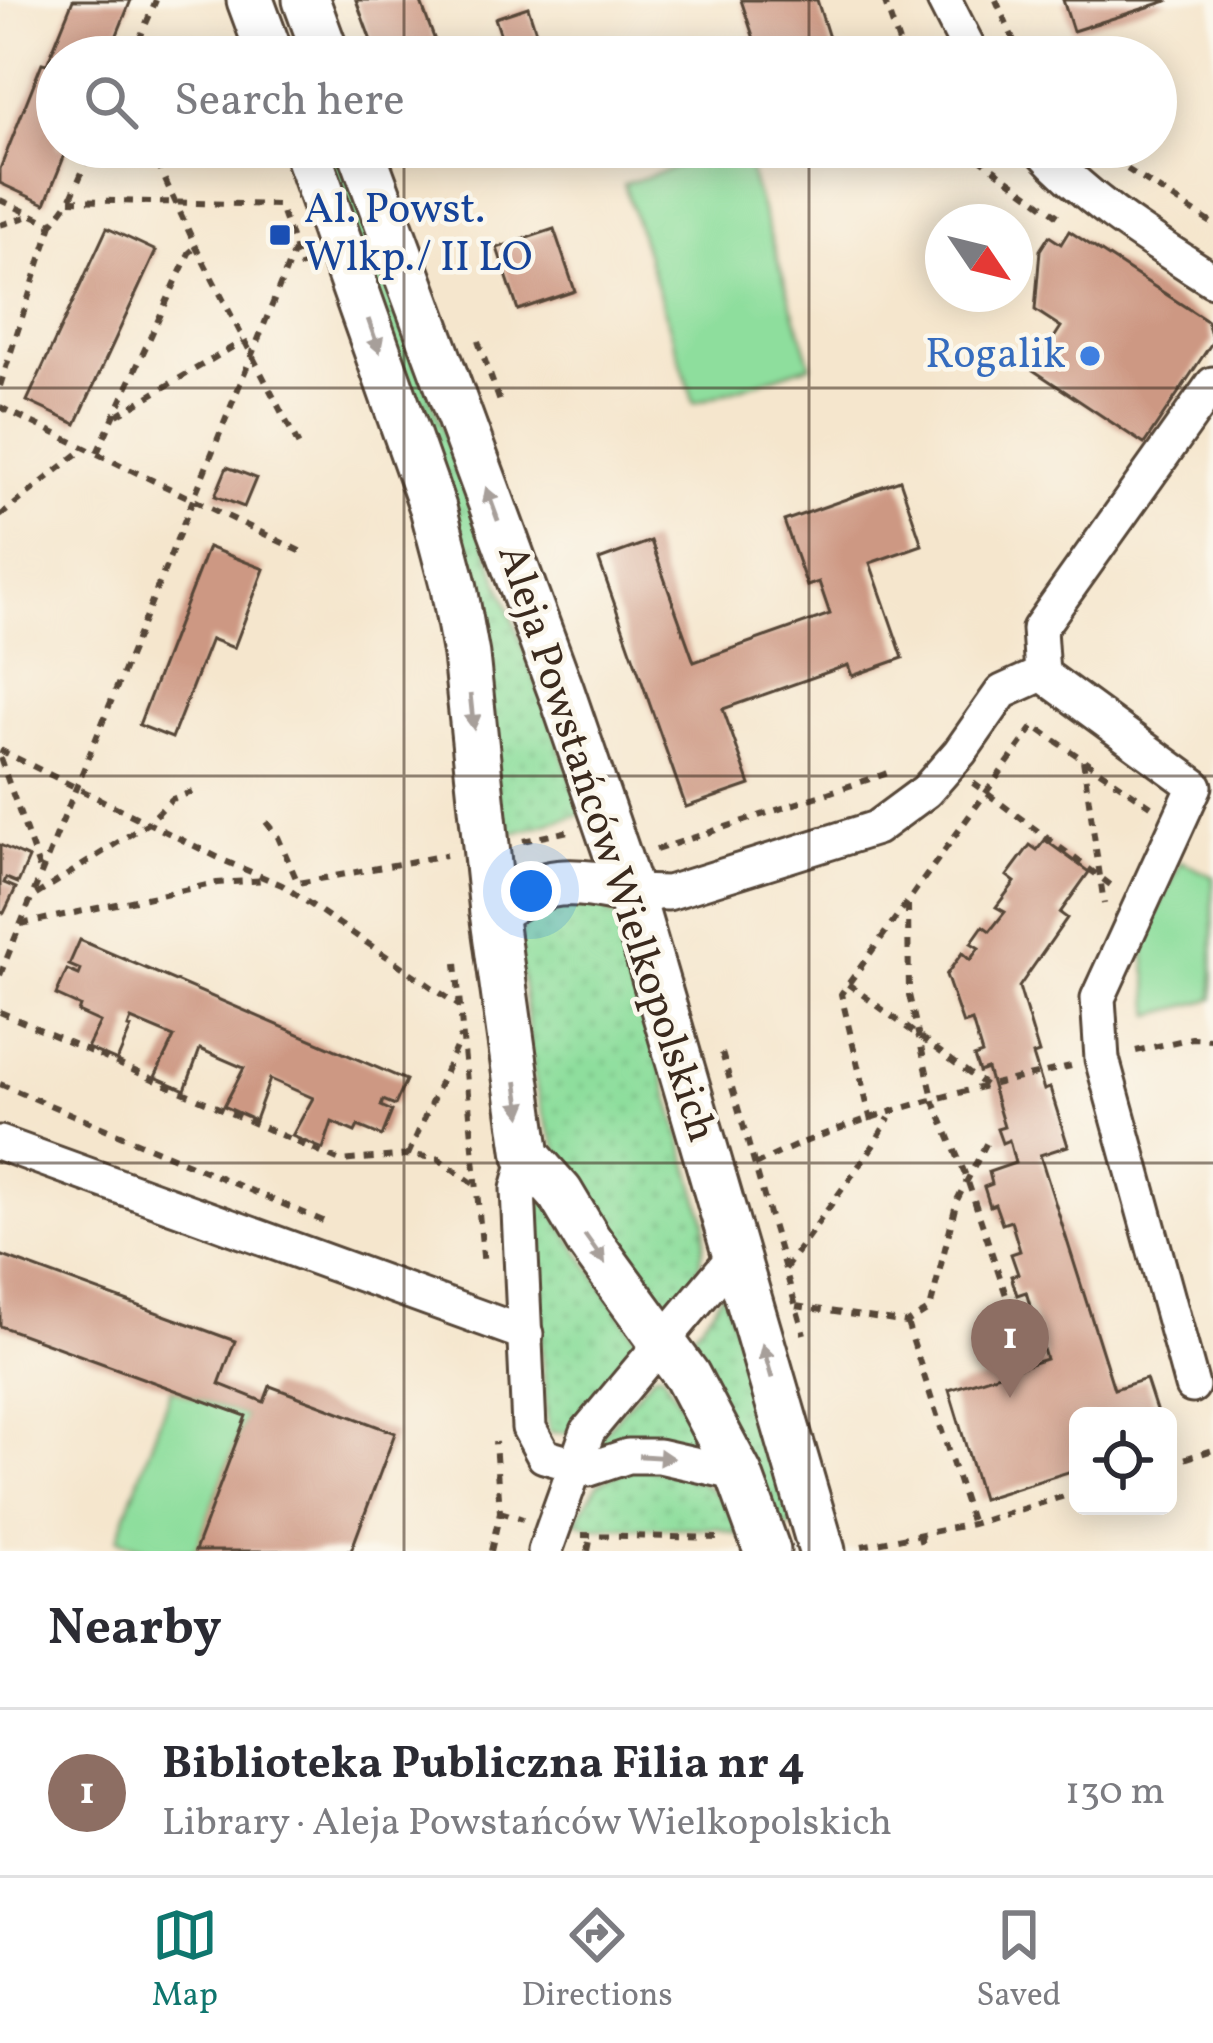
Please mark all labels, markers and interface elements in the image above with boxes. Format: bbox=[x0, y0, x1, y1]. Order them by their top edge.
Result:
search box bbox=[36, 36, 1177, 168]
icon: search bbox=[78, 69, 144, 135]
text: Search here bbox=[174, 71, 405, 134]
place label: Al. Powst. Wlkp./ II LO bbox=[304, 182, 532, 289]
north arrow bbox=[925, 204, 1033, 312]
marker: Al. Powst. Wlkp./ II LO bbox=[267, 222, 293, 248]
one-way arrow bbox=[366, 318, 384, 354]
place label: Rogalik bbox=[925, 327, 1066, 386]
marker: Rogalik bbox=[1077, 343, 1103, 369]
one-way arrow bbox=[482, 486, 500, 522]
street label: Aleja Powstańców Wielkopolskich bbox=[480, 538, 730, 1150]
one-way arrow bbox=[463, 694, 482, 731]
your location bbox=[501, 861, 561, 921]
one-way arrow bbox=[510, 1081, 529, 1118]
one-way arrow bbox=[583, 1232, 606, 1265]
pin: 1 bbox=[971, 1299, 1049, 1398]
one-way arrow bbox=[757, 1342, 775, 1379]
map controls bbox=[1069, 1407, 1177, 1515]
button: locate bbox=[1069, 1407, 1177, 1515]
one-way arrow bbox=[638, 1447, 675, 1466]
text: Nearby bbox=[48, 1594, 222, 1665]
text: Biblioteka Publiczna Filia nr 4 bbox=[162, 1734, 805, 1797]
text: 1 bbox=[79, 1766, 95, 1820]
text: 130 m bbox=[1065, 1766, 1165, 1820]
text: Library · Aleja Powstańców Wielkopolskich bbox=[162, 1797, 892, 1851]
tab: Map bbox=[152, 1902, 218, 2020]
tab: Directions bbox=[521, 1902, 673, 2020]
tab: Saved bbox=[976, 1902, 1061, 2020]

